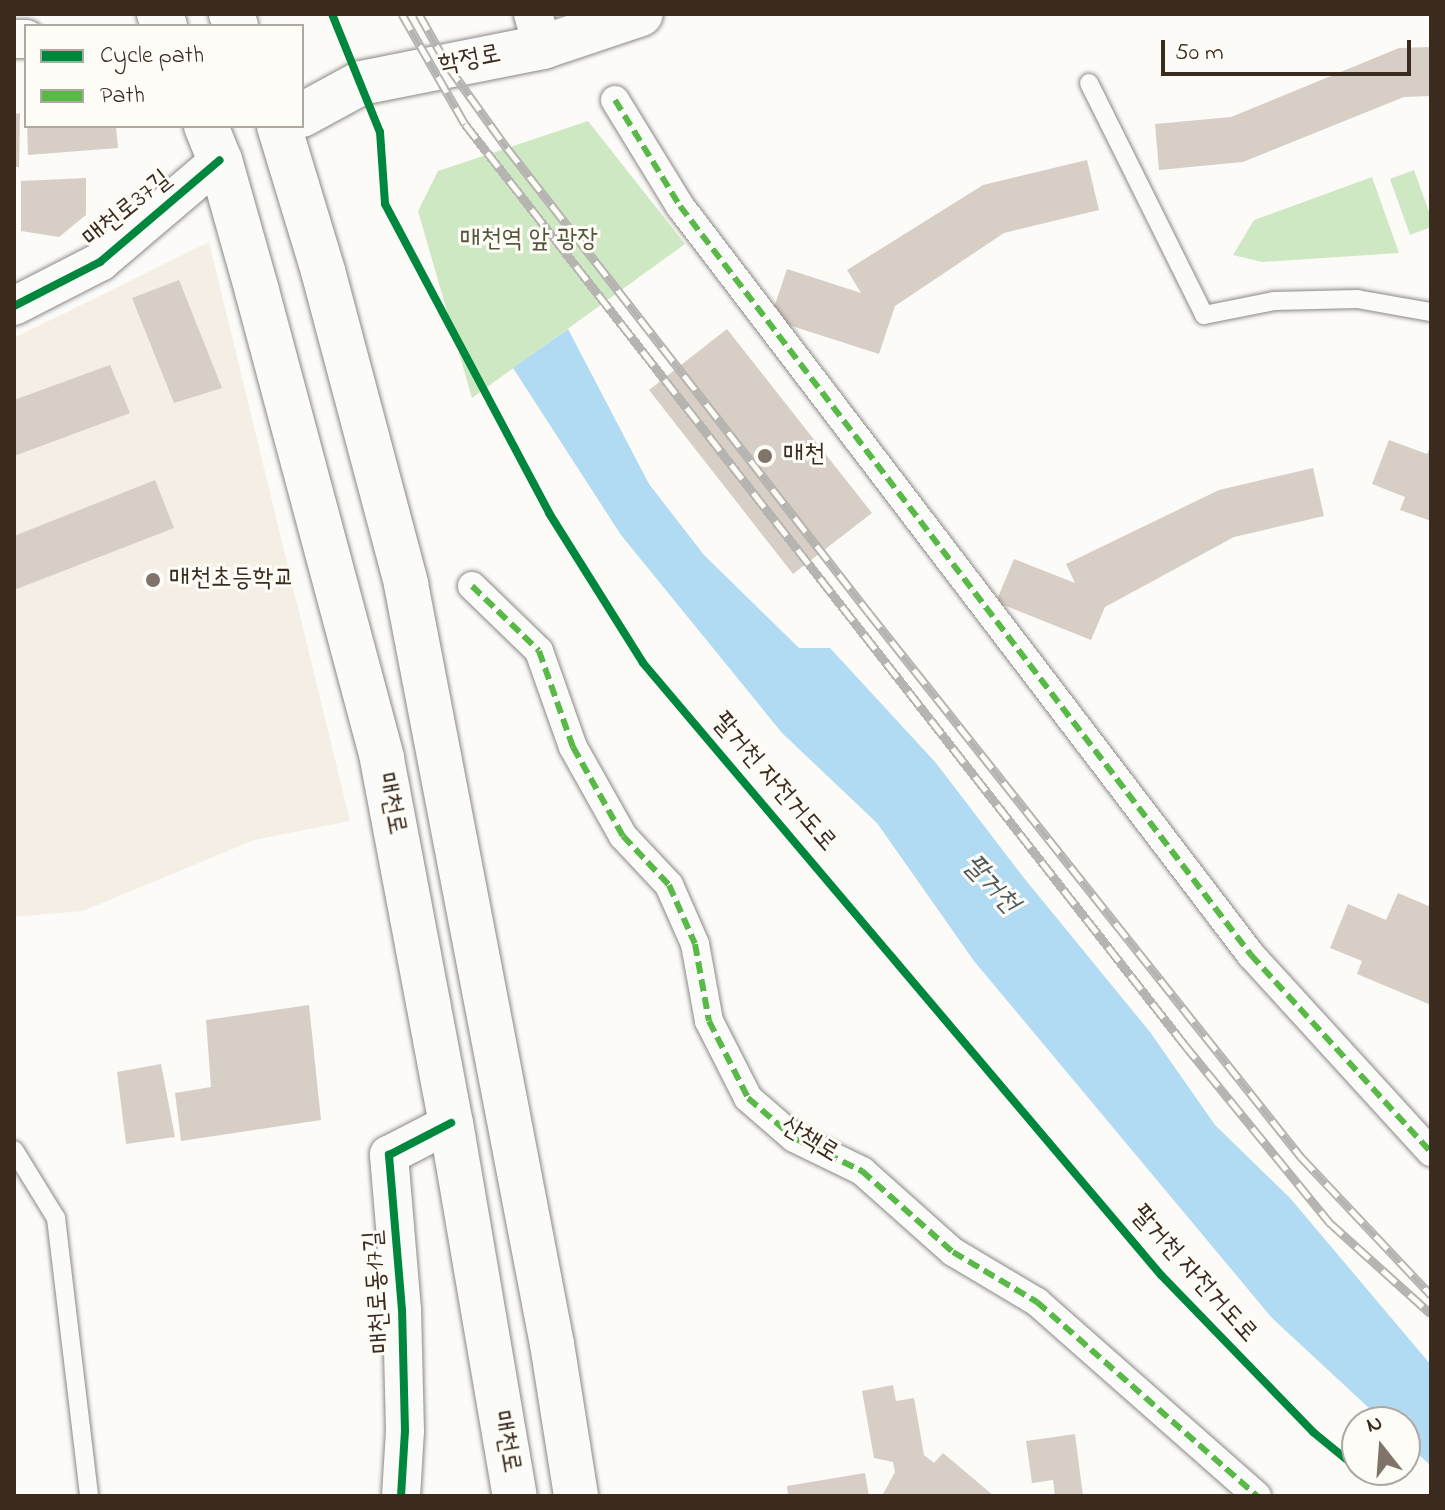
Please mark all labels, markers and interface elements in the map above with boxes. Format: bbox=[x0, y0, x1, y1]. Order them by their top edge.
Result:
legend bbox=[24, 24, 304, 128]
scale bar bbox=[1165, 24, 1415, 74]
text: 50 m bbox=[1175, 36, 1224, 71]
text: Cycle path bbox=[100, 39, 204, 74]
street label: 학정로 bbox=[436, 40, 504, 82]
text: Path bbox=[100, 79, 145, 114]
street label: 매천로37길 bbox=[77, 165, 179, 255]
park label: 매천역 앞 광장 bbox=[460, 225, 598, 257]
place label: 매천 bbox=[783, 440, 825, 472]
marker: 매천 bbox=[754, 445, 776, 467]
place label: 매천초등학교 bbox=[169, 564, 295, 596]
marker: 매천초등학교 bbox=[144, 571, 162, 589]
street label: 팔거천 자전거도로 bbox=[704, 707, 842, 859]
street label: 매천로 bbox=[369, 770, 411, 838]
water label: 팔거천 bbox=[955, 849, 1025, 921]
street label: 산책로 bbox=[774, 1111, 844, 1171]
street label: 팔거천 자전거도로 bbox=[1123, 1200, 1263, 1350]
street label: 매천로동17길 bbox=[359, 1229, 399, 1355]
north arrow bbox=[1341, 1406, 1421, 1486]
text: N bbox=[1363, 1407, 1386, 1442]
street label: 매천로 bbox=[484, 1408, 526, 1476]

